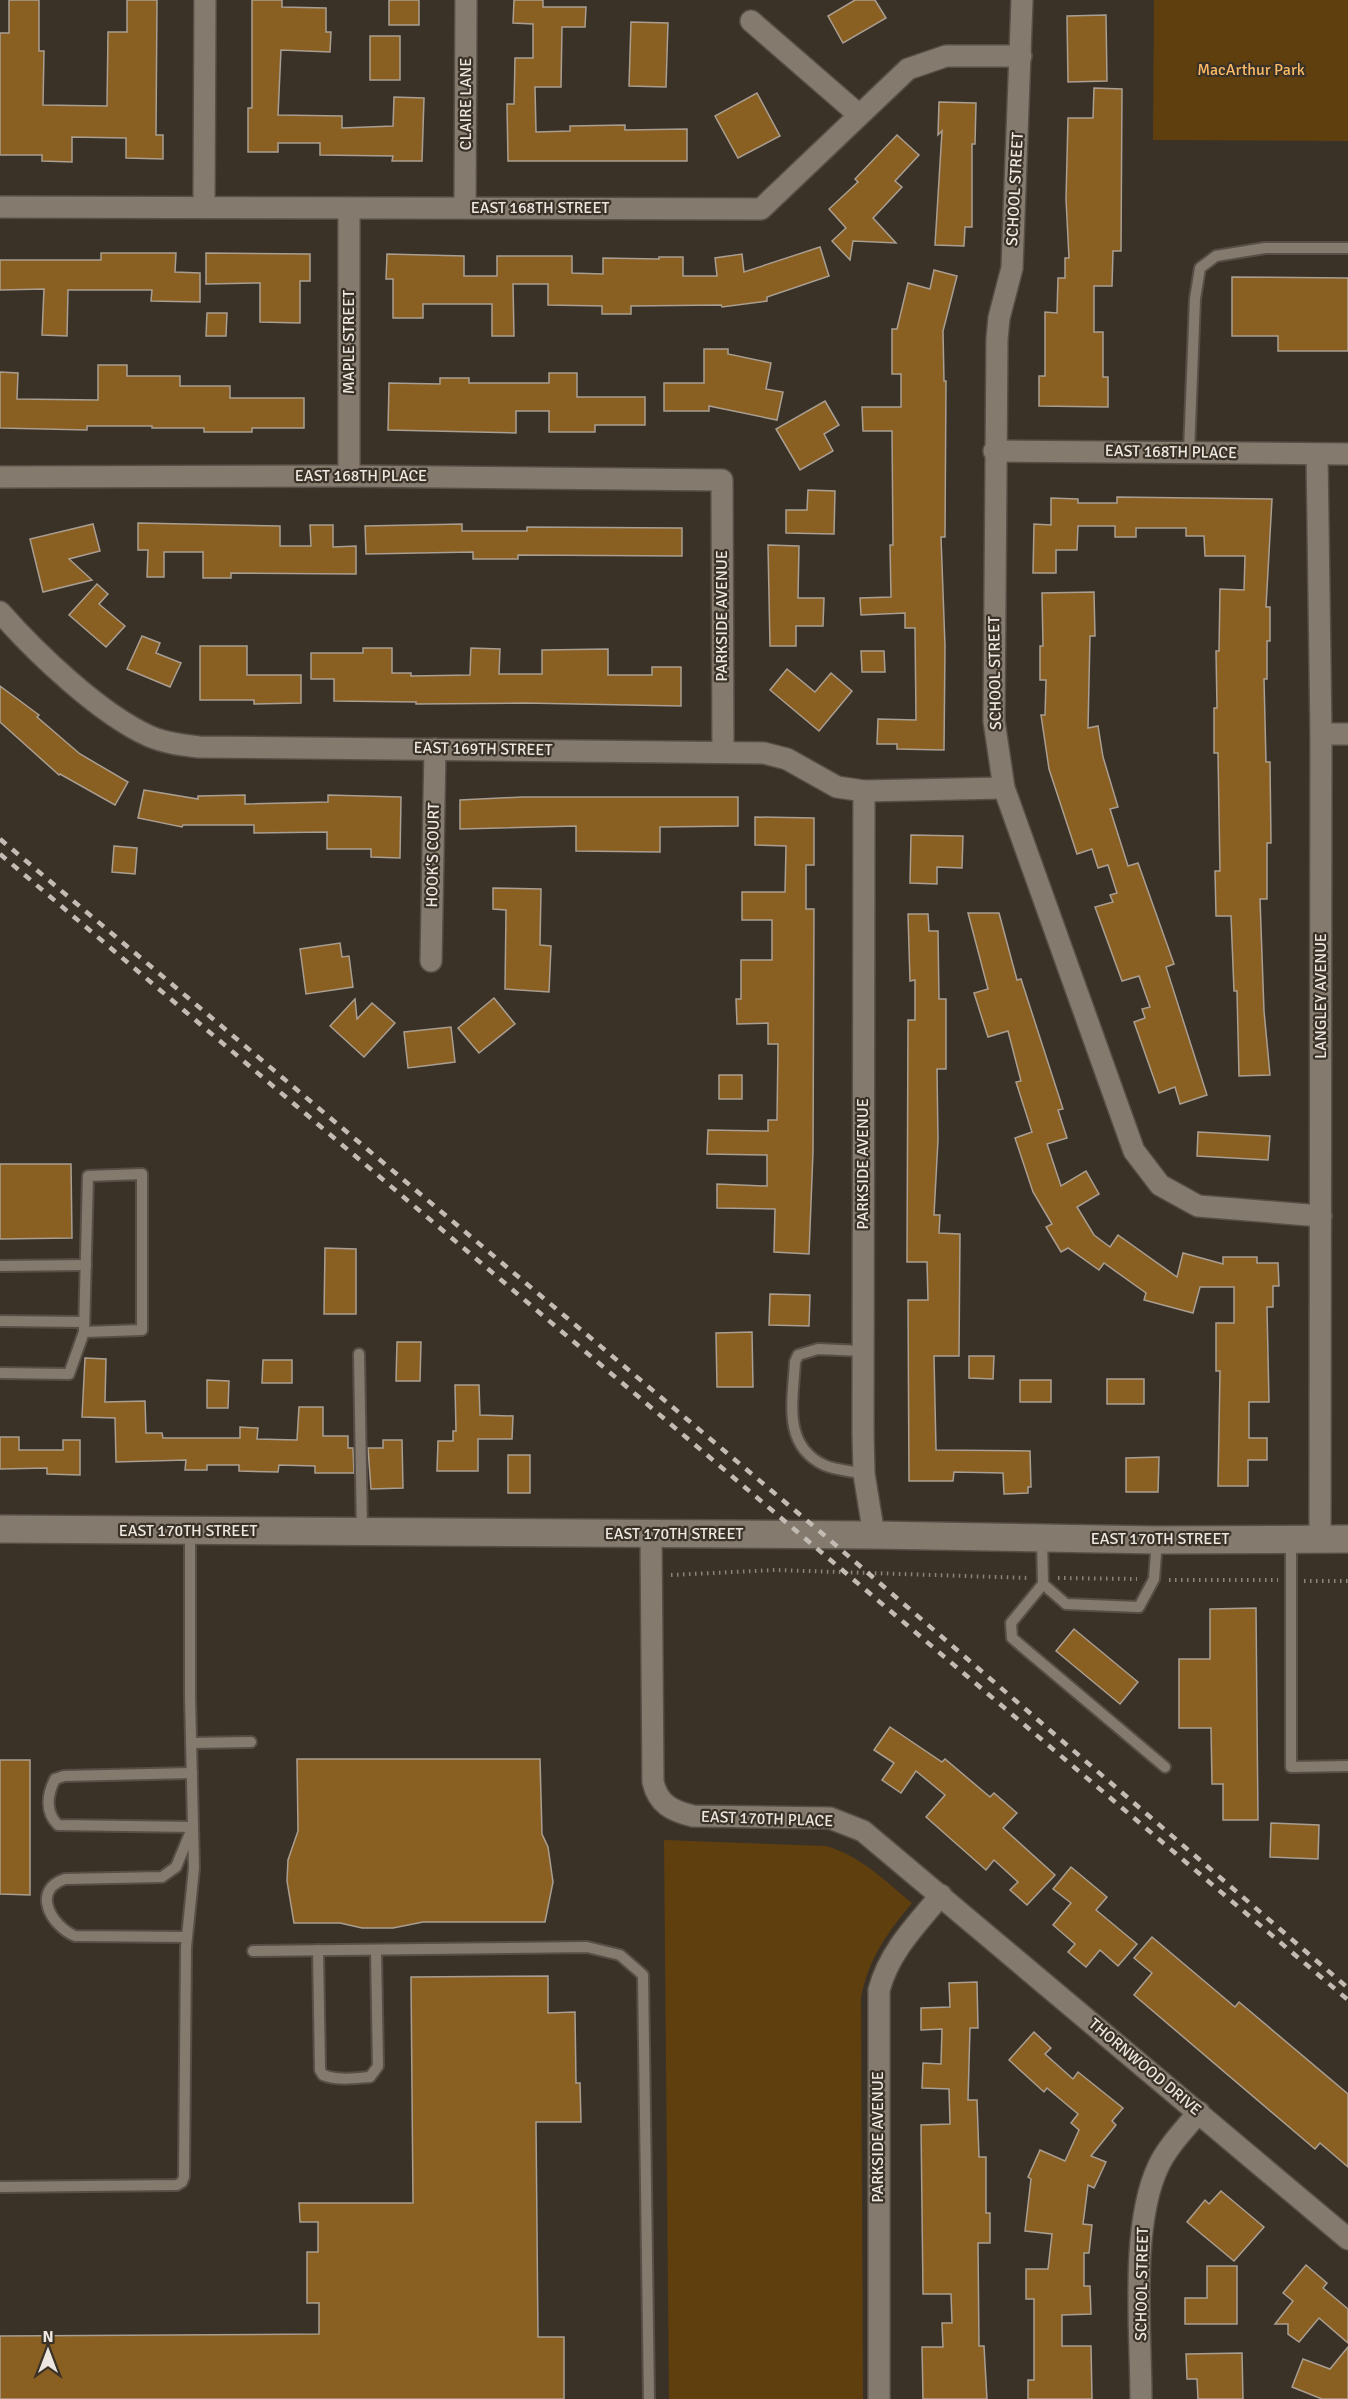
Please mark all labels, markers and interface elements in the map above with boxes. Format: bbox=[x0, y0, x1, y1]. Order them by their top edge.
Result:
street label: CLAIRE LANE bbox=[456, 58, 476, 150]
park label: MacArthur Park bbox=[1197, 60, 1305, 80]
street label: SCHOOL STREET bbox=[1002, 131, 1028, 246]
street label: EAST 168TH STREET bbox=[471, 198, 609, 218]
street label: MAPLE STREET bbox=[339, 290, 359, 394]
street label: EAST 168TH PLACE bbox=[1105, 441, 1237, 463]
street label: EAST 168TH PLACE bbox=[295, 466, 427, 486]
street label: PARKSIDE AVENUE bbox=[712, 550, 732, 682]
street label: SCHOOL STREET bbox=[984, 616, 1006, 730]
street label: EAST 169TH STREET bbox=[413, 738, 553, 760]
street label: HOOK'S COURT bbox=[422, 802, 444, 908]
street label: LANGLEY AVENUE bbox=[1311, 933, 1331, 1059]
street label: PARKSIDE AVENUE bbox=[853, 1098, 873, 1230]
street label: EAST 170TH STREET bbox=[119, 1521, 257, 1541]
street label: EAST 170TH STREET bbox=[605, 1524, 743, 1544]
street label: EAST 170TH STREET bbox=[1091, 1529, 1229, 1549]
street label: EAST 170TH PLACE bbox=[701, 1807, 833, 1831]
street label: THORNWOOD DRIVE bbox=[1085, 2014, 1205, 2120]
street label: PARKSIDE AVENUE bbox=[868, 2071, 888, 2203]
street label: SCHOOL STREET bbox=[1131, 2227, 1153, 2341]
north arrow bbox=[18, 2321, 78, 2381]
text: N bbox=[42, 2327, 54, 2347]

